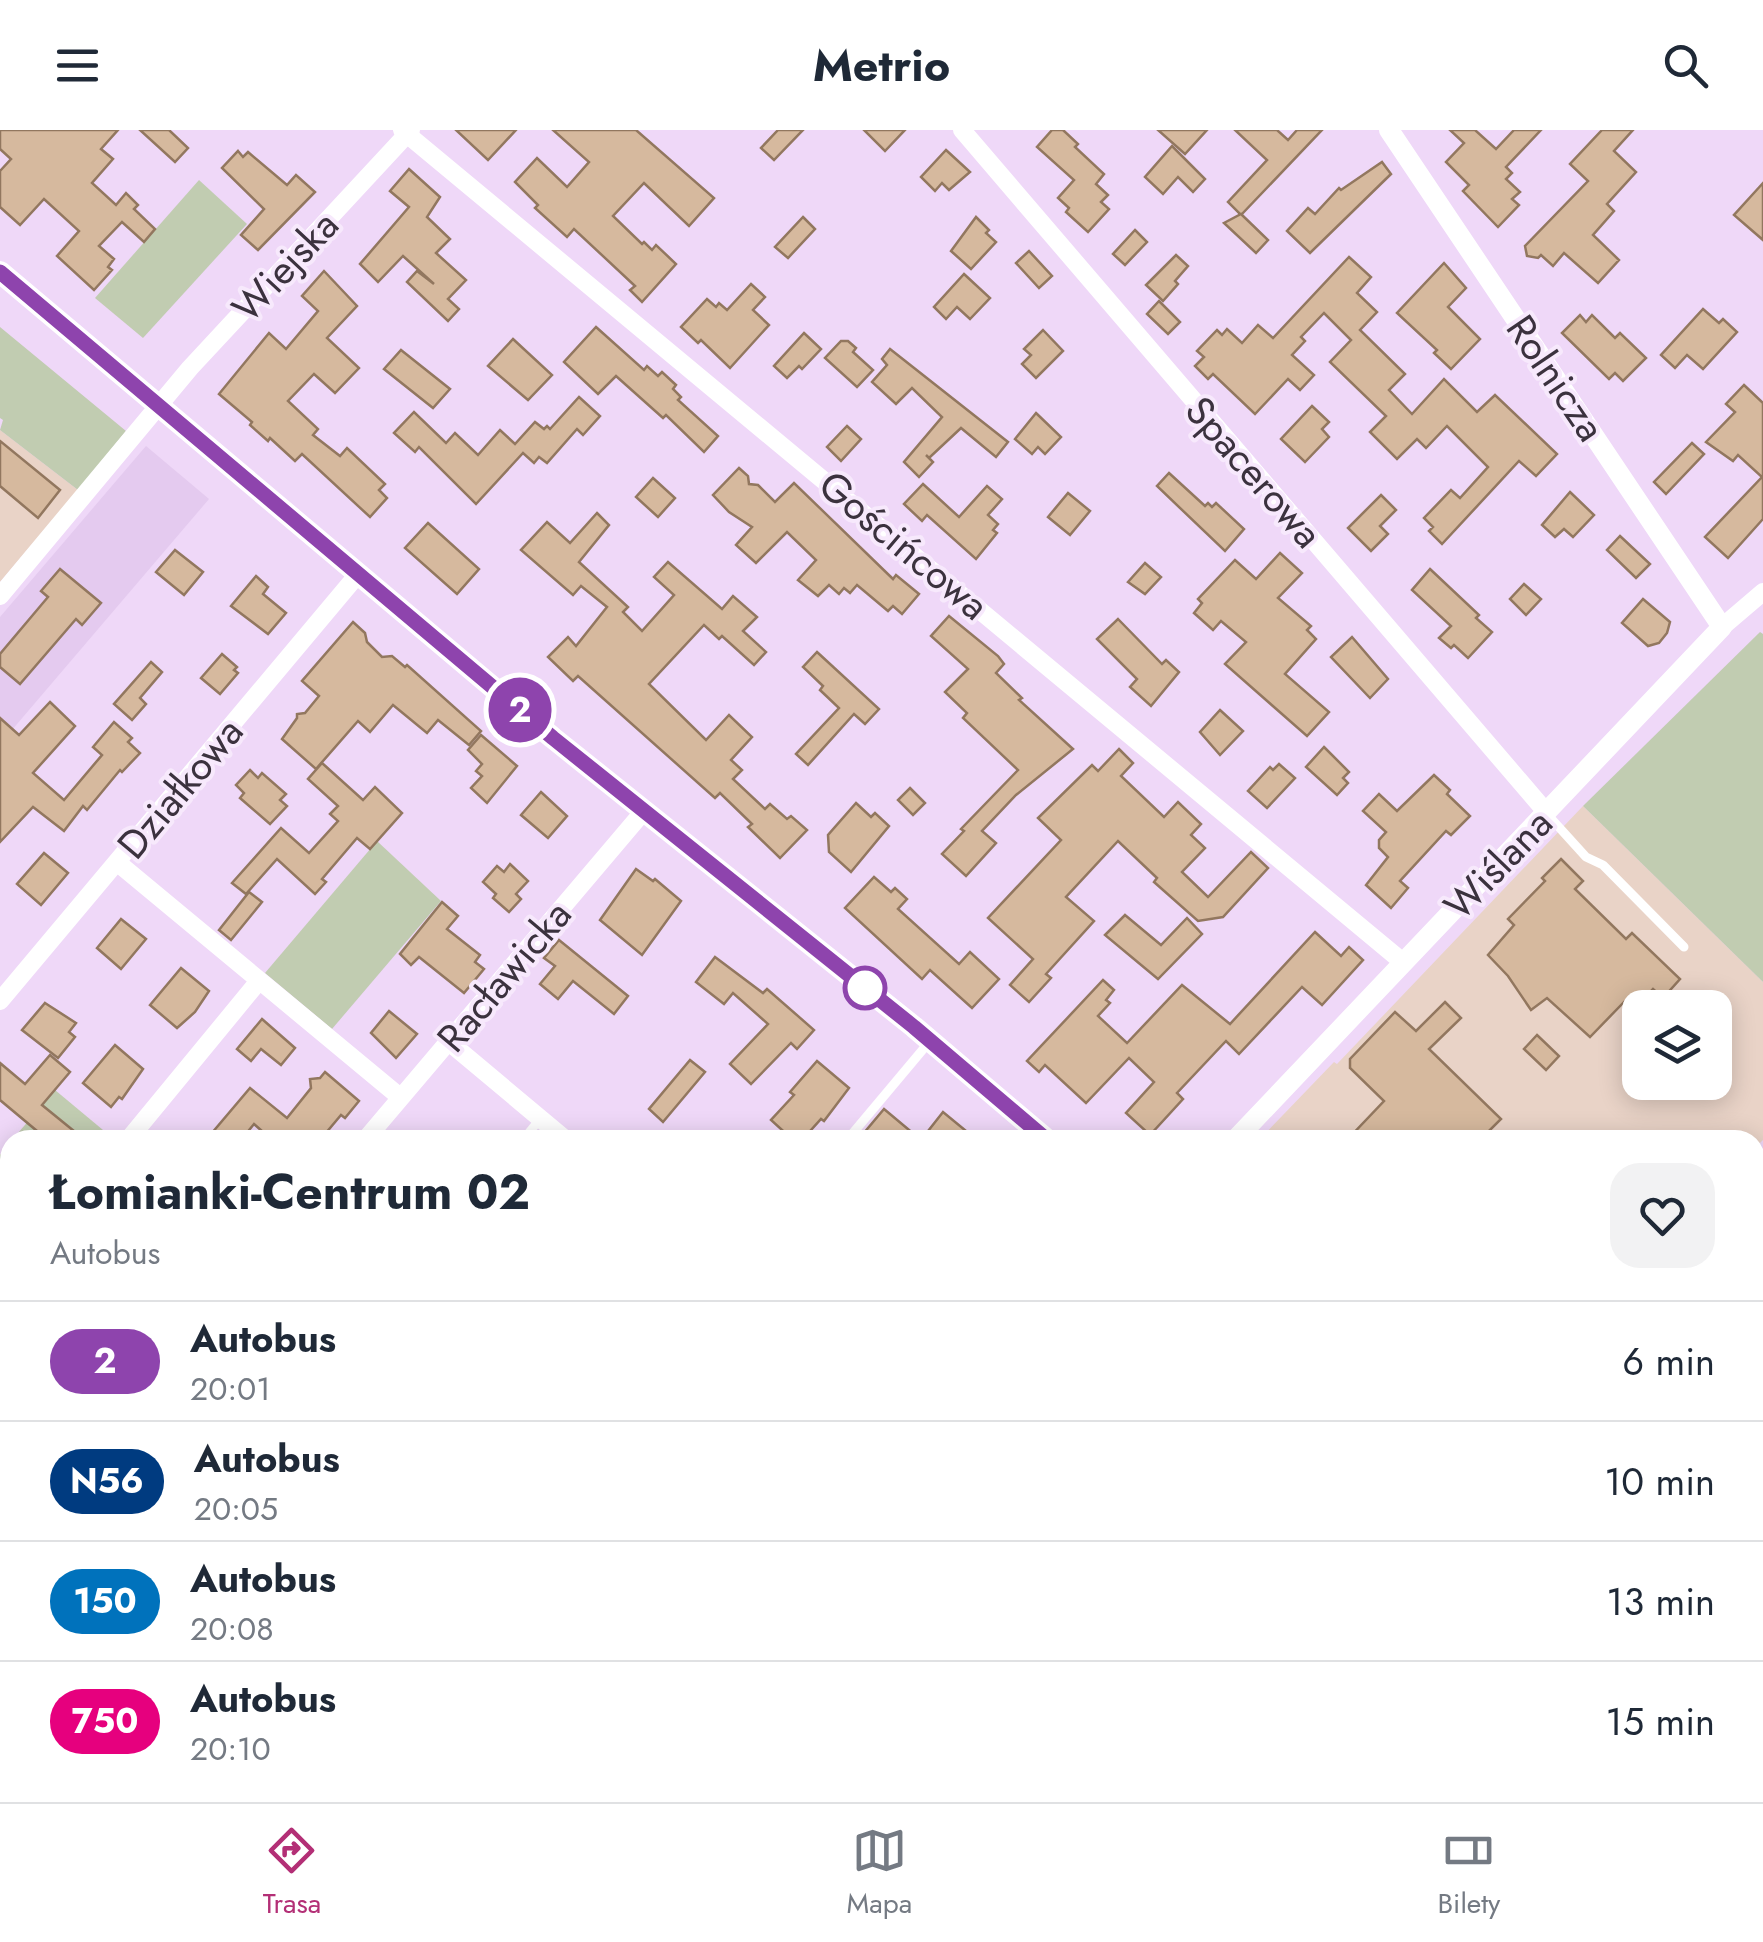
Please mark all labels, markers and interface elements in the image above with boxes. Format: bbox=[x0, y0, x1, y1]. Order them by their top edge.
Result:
text: Metrio bbox=[813, 33, 950, 98]
icon: menu bbox=[50, 38, 105, 93]
icon: search bbox=[1658, 38, 1713, 93]
street label: Wiejska bbox=[218, 197, 352, 335]
street label: Rolnicza bbox=[1492, 303, 1620, 453]
street label: Spacerowa bbox=[1172, 383, 1336, 561]
street label: Gościńcowa bbox=[806, 456, 1002, 634]
line badge: 2 bbox=[488, 678, 552, 742]
text: 2 bbox=[509, 685, 531, 735]
street label: Działkowa bbox=[103, 705, 257, 871]
street label: Wiślana bbox=[1430, 795, 1566, 933]
street label: Racławicka bbox=[423, 887, 585, 1065]
unlabelled marker bbox=[844, 967, 886, 1009]
map controls bbox=[1622, 990, 1732, 1100]
button: layers bbox=[1622, 990, 1732, 1100]
text: Łomianki-Centrum 02 bbox=[50, 1158, 530, 1227]
button: heart bbox=[1610, 1163, 1715, 1268]
text: Autobus bbox=[50, 1230, 160, 1276]
text: Autobus bbox=[190, 1311, 336, 1366]
text: 6 min bbox=[1622, 1334, 1715, 1389]
text: 2 bbox=[94, 1336, 116, 1386]
text: 20:01 bbox=[190, 1366, 271, 1412]
text: Autobus bbox=[194, 1431, 340, 1486]
text: 10 min bbox=[1604, 1454, 1715, 1509]
text: N56 bbox=[70, 1456, 144, 1506]
text: 20:05 bbox=[194, 1486, 278, 1532]
text: Autobus bbox=[190, 1551, 336, 1606]
text: 13 min bbox=[1606, 1574, 1715, 1629]
text: 150 bbox=[73, 1576, 137, 1626]
text: 20:08 bbox=[190, 1606, 274, 1652]
text: Autobus bbox=[190, 1671, 336, 1726]
text: 15 min bbox=[1606, 1694, 1715, 1749]
text: 750 bbox=[72, 1696, 138, 1746]
text: 20:10 bbox=[190, 1726, 271, 1772]
tab: Trasa bbox=[263, 1823, 321, 1924]
tab: Mapa bbox=[847, 1823, 912, 1924]
tab: Bilety bbox=[1438, 1823, 1500, 1924]

